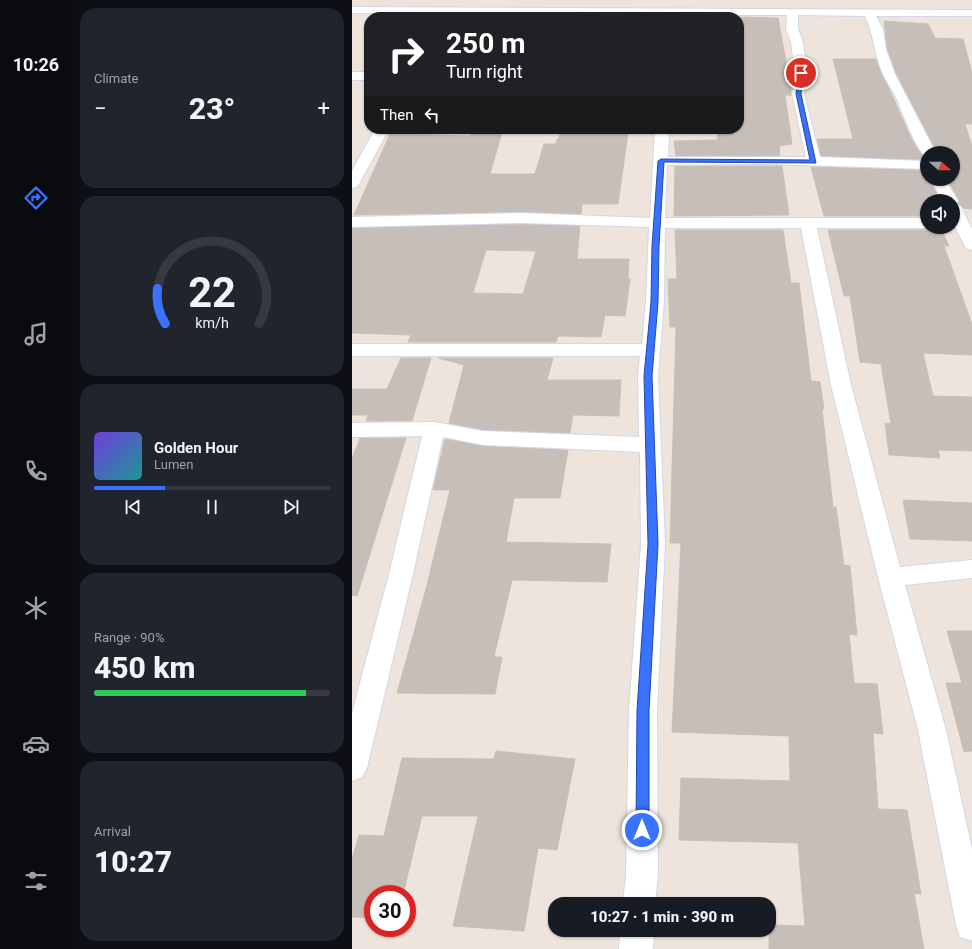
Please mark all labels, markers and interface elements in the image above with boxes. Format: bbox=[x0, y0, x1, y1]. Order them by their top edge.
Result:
text: 250 m bbox=[446, 27, 525, 60]
icon: right bbox=[380, 28, 432, 80]
text: 10:26 bbox=[13, 54, 59, 75]
pin bbox=[784, 56, 818, 90]
text: Turn right bbox=[446, 61, 523, 82]
icon: arrive bbox=[790, 62, 812, 84]
text: Climate bbox=[94, 71, 138, 86]
text: 23° bbox=[189, 91, 235, 126]
text: − bbox=[94, 96, 107, 121]
text: + bbox=[318, 96, 330, 121]
icon: left bbox=[421, 104, 443, 126]
text: Then bbox=[380, 106, 413, 124]
north arrow bbox=[920, 146, 960, 186]
map controls bbox=[920, 146, 960, 234]
icon: directions bbox=[22, 184, 50, 212]
button: sound bbox=[920, 194, 960, 234]
text: 22 bbox=[188, 268, 236, 317]
text: km/h bbox=[195, 315, 229, 331]
icon: music bbox=[22, 320, 50, 348]
text: Golden Hour bbox=[154, 439, 238, 457]
icon: phone bbox=[22, 457, 50, 485]
text: Lumen bbox=[154, 457, 193, 472]
icon: previous bbox=[122, 496, 144, 518]
icon: pause bbox=[201, 496, 223, 518]
icon: next bbox=[280, 496, 302, 518]
icon: climate bbox=[22, 594, 50, 622]
text: Range · 90% bbox=[94, 630, 164, 645]
text: 450 km bbox=[94, 650, 196, 685]
icon: car bbox=[22, 730, 50, 758]
position arrow bbox=[621, 809, 663, 851]
text: Arrival bbox=[94, 824, 131, 839]
text: 10:27 bbox=[94, 844, 172, 879]
icon: filters bbox=[22, 867, 50, 895]
speed limit sign: 30 bbox=[364, 885, 416, 937]
text: 10:27 · 1 min · 390 m bbox=[590, 908, 734, 926]

